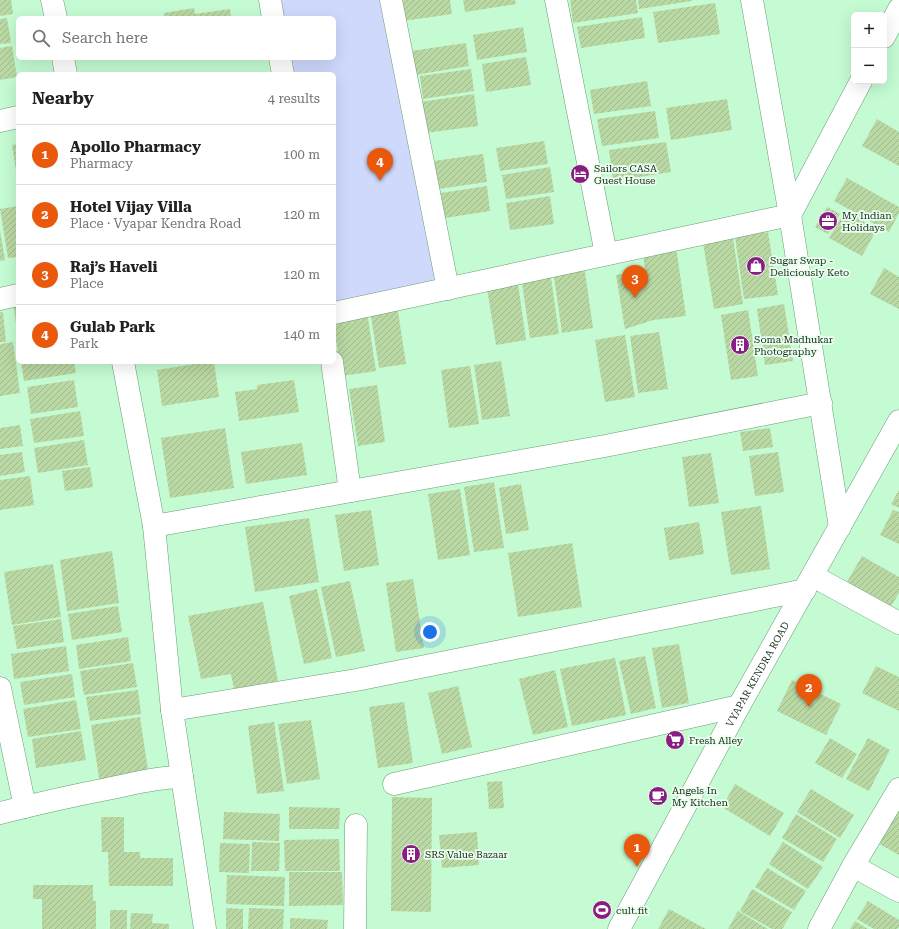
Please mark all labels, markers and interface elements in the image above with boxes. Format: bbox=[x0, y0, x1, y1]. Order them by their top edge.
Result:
map controls bbox=[851, 12, 887, 84]
button: + bbox=[851, 12, 887, 48]
search box bbox=[16, 16, 336, 60]
icon: search bbox=[30, 27, 52, 49]
text: Search here bbox=[62, 29, 148, 47]
button: − bbox=[851, 48, 887, 84]
text: Nearby bbox=[32, 88, 94, 108]
text: 4 results bbox=[268, 91, 320, 106]
text: Apollo Pharmacy bbox=[70, 138, 201, 156]
text: 1 bbox=[41, 147, 49, 162]
text: 100 m bbox=[283, 147, 320, 162]
pin: 4 bbox=[367, 148, 393, 181]
text: Pharmacy bbox=[70, 156, 133, 171]
hotel icon: Sailors CASA Guest House bbox=[569, 163, 591, 185]
place label: Sailors CASA Guest House bbox=[594, 163, 657, 186]
text: Hotel Vijay Villa bbox=[70, 198, 192, 216]
text: 2 bbox=[41, 207, 49, 222]
text: 120 m bbox=[283, 207, 320, 222]
office icon: My Indian Holidays bbox=[817, 210, 839, 232]
place label: My Indian Holidays bbox=[842, 210, 892, 233]
text: Place · Vyapar Kendra Road bbox=[70, 216, 241, 231]
shop icon: Sugar Swap - Deliciously Keto bbox=[745, 255, 767, 277]
place label: Sugar Swap - Deliciously Keto bbox=[770, 255, 849, 278]
text: Raj’s Haveli bbox=[70, 258, 157, 276]
pin: 3 bbox=[622, 265, 648, 298]
text: 3 bbox=[41, 267, 49, 282]
text: 120 m bbox=[283, 267, 320, 282]
text: Place bbox=[70, 276, 104, 291]
text: Gulab Park bbox=[70, 318, 155, 336]
text: 4 bbox=[41, 327, 49, 342]
text: 140 m bbox=[283, 327, 320, 342]
building icon: Soma Madhukar Photography bbox=[729, 334, 751, 356]
place label: Soma Madhukar Photography bbox=[754, 334, 833, 357]
text: Park bbox=[70, 336, 99, 351]
street label: VYAPAR KENDRA ROAD bbox=[724, 620, 791, 729]
your location bbox=[420, 622, 440, 642]
pin: 2 bbox=[796, 674, 822, 707]
supermarket icon: Fresh Alley bbox=[664, 729, 686, 751]
place label: Fresh Alley bbox=[689, 735, 743, 746]
cafe icon: Angels In My Kitchen bbox=[647, 785, 669, 807]
place label: Angels In My Kitchen bbox=[672, 785, 729, 808]
pin: 1 bbox=[624, 834, 650, 867]
building icon: SRS Value Bazaar bbox=[400, 843, 422, 865]
place label: SRS Value Bazaar bbox=[425, 849, 508, 860]
sports icon: cult.fit bbox=[591, 899, 613, 921]
place label: cult.fit bbox=[616, 905, 648, 916]

